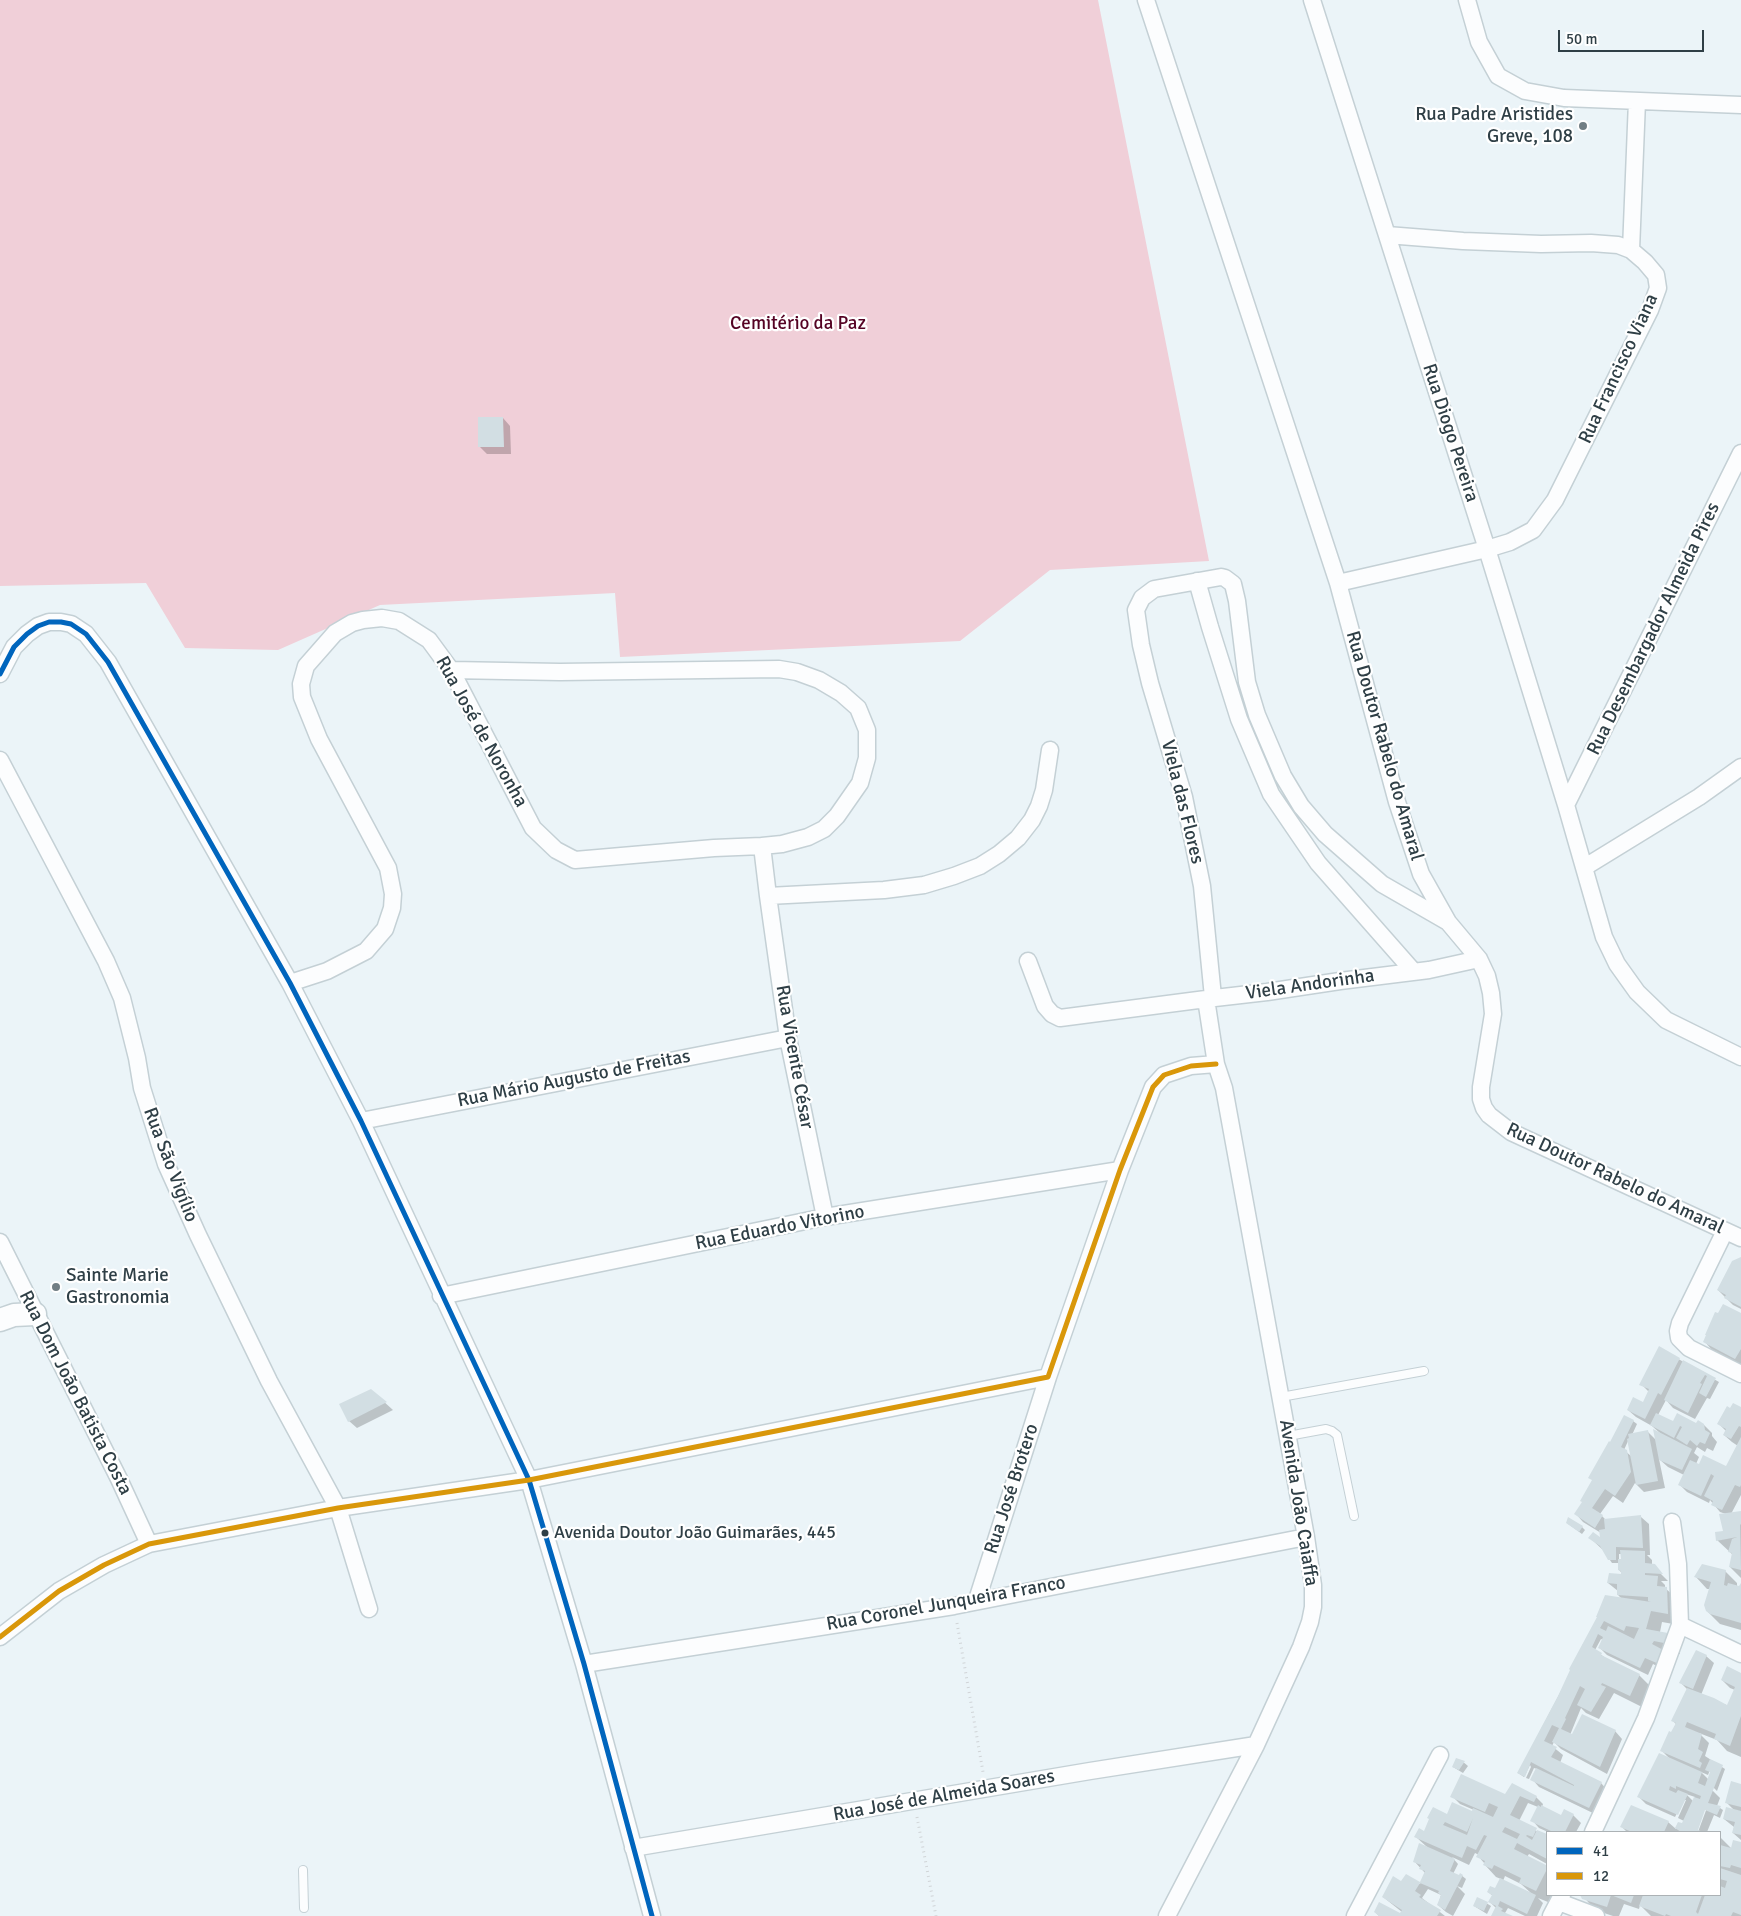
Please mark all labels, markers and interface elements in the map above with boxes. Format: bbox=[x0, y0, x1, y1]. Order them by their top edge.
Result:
scale bar bbox=[1561, 20, 1707, 52]
text: 50 m bbox=[1566, 30, 1597, 48]
place label: Rua Padre Aristides Greve, 108 bbox=[1415, 104, 1573, 148]
marker: Rua Padre Aristides Greve, 108 bbox=[1577, 120, 1589, 132]
street label: Rua Francisco Viana bbox=[1574, 290, 1664, 448]
park label: Cemitério da Paz bbox=[730, 313, 866, 335]
street label: Rua Diogo Pereira bbox=[1417, 361, 1483, 505]
street label: Rua Desembargador Almeida Pires bbox=[1583, 499, 1725, 759]
street label: Rua Doutor Rabelo do Amaral bbox=[1340, 629, 1428, 863]
street label: Rua José de Noronha bbox=[430, 653, 532, 811]
street label: Viela das Flores bbox=[1156, 738, 1208, 866]
street label: Viela Andorinha bbox=[1244, 965, 1376, 1005]
street label: Rua Vicente César bbox=[770, 983, 818, 1131]
street label: Rua Mário Augusto de Freitas bbox=[456, 1045, 692, 1113]
street label: Rua São Vigílio bbox=[138, 1104, 202, 1226]
street label: Rua Doutor Rabelo do Amaral bbox=[1502, 1118, 1728, 1240]
street label: Rua Eduardo Vitorino bbox=[693, 1200, 867, 1256]
place label: Sainte Marie Gastronomia bbox=[66, 1265, 169, 1309]
marker: Sainte Marie Gastronomia bbox=[50, 1281, 62, 1293]
street label: Rua Dom João Batista Costa bbox=[13, 1287, 137, 1499]
street label: Avenida João Caiaffa bbox=[1274, 1418, 1322, 1588]
street label: Rua José Brotero bbox=[980, 1421, 1044, 1557]
place label: Avenida Doutor João Guimarães, 445 bbox=[554, 1522, 836, 1544]
marker: Avenida Doutor João Guimarães, 445 bbox=[540, 1528, 550, 1538]
street label: Rua Coronel Junqueira Franco bbox=[825, 1572, 1067, 1636]
street label: Rua José de Almeida Soares bbox=[831, 1765, 1057, 1827]
legend bbox=[1546, 1831, 1721, 1896]
text: 41 bbox=[1593, 1842, 1609, 1860]
text: 12 bbox=[1593, 1867, 1609, 1885]

